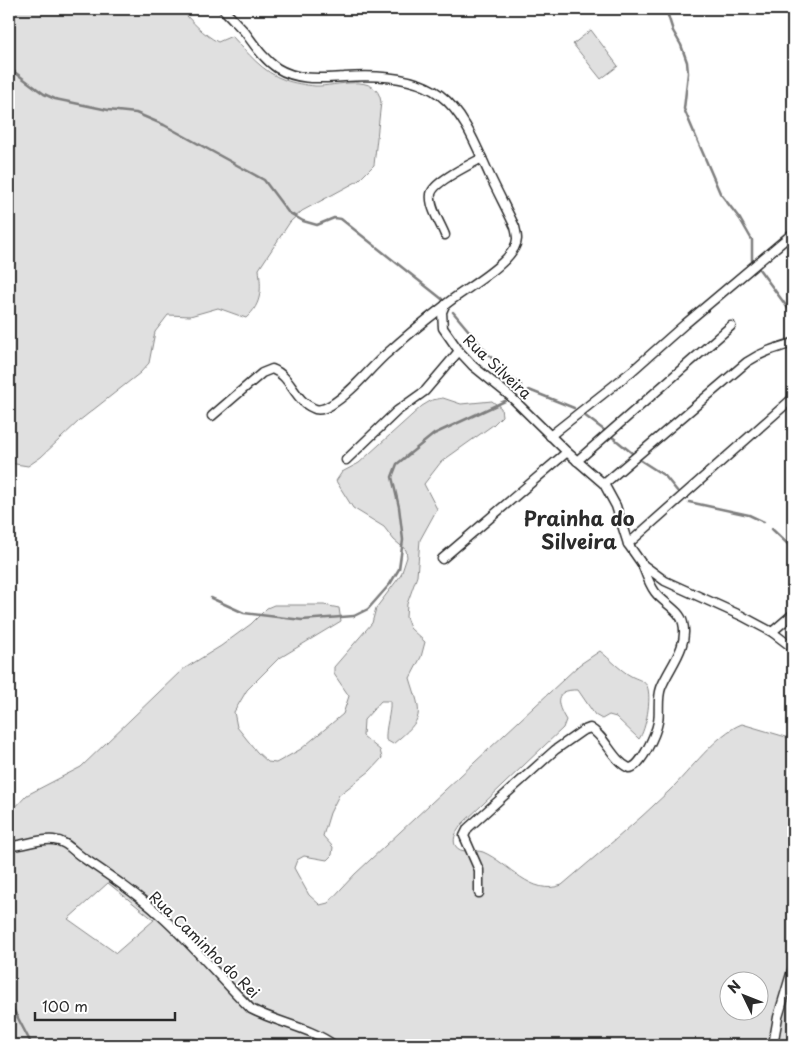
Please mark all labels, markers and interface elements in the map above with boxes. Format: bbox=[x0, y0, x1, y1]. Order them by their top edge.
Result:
street label: Rua Silveira bbox=[459, 328, 538, 404]
district label: Prainha do Silveira bbox=[524, 503, 635, 556]
street label: Rua Caminho do Rei bbox=[145, 885, 265, 1003]
north arrow bbox=[720, 972, 770, 1022]
text: N bbox=[723, 976, 746, 998]
scale bar bbox=[35, 989, 175, 1021]
text: 100 m bbox=[42, 994, 88, 1017]

